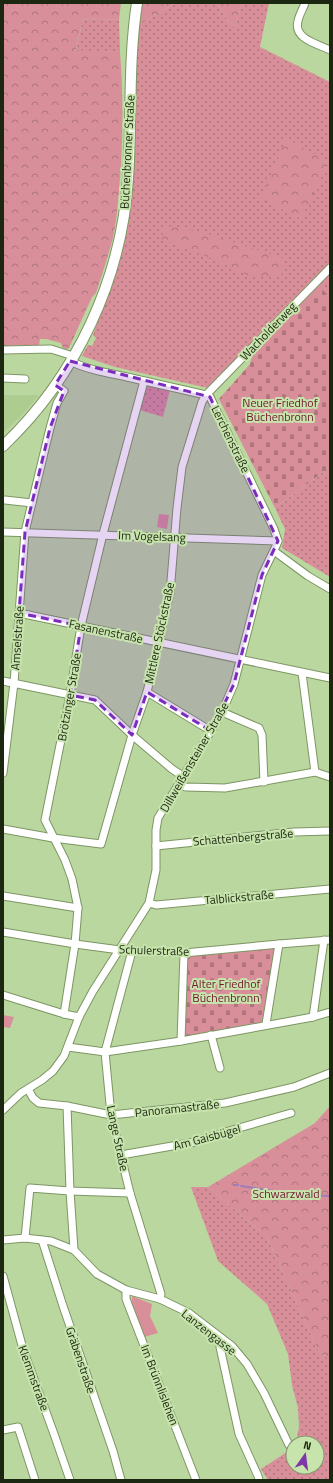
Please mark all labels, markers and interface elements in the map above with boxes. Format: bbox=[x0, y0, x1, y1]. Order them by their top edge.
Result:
street label: Büchenbronner Straße bbox=[115, 95, 139, 209]
street label: Wacholderweg bbox=[235, 297, 301, 365]
park label: Neuer Friedhof Büchenbronn bbox=[242, 393, 318, 426]
street label: Lerchenstraße bbox=[206, 402, 256, 476]
street label: Im Vogelsang bbox=[118, 525, 186, 547]
street label: Mittlere Stöckstraße bbox=[139, 580, 179, 686]
street label: Amselstraße bbox=[5, 605, 29, 671]
street label: Fasanenstraße bbox=[67, 614, 145, 648]
street label: Brötzinger Straße bbox=[52, 651, 86, 743]
street label: Dillweißensteiner Straße bbox=[155, 698, 233, 816]
street label: Schattenbergstraße bbox=[192, 823, 294, 851]
street label: Talblickstraße bbox=[203, 885, 275, 909]
street label: Schulerstraße bbox=[118, 939, 190, 961]
park label: Alter Friedhof Büchenbronn bbox=[192, 974, 261, 1007]
street label: Panoramastraße bbox=[134, 1094, 220, 1122]
street label: Lange Straße bbox=[102, 1103, 134, 1173]
street label: Am Gaisbügel bbox=[171, 1119, 243, 1155]
park label: Schwarzwald bbox=[252, 1184, 320, 1203]
street label: Lanzengasse bbox=[177, 1304, 241, 1360]
street label: Gräbenstraße bbox=[61, 1324, 101, 1396]
street label: Im Brünnlislehen bbox=[136, 1342, 184, 1428]
street label: Klemmstraße bbox=[13, 1343, 55, 1413]
north arrow bbox=[285, 1435, 325, 1475]
text: N bbox=[302, 1437, 313, 1454]

